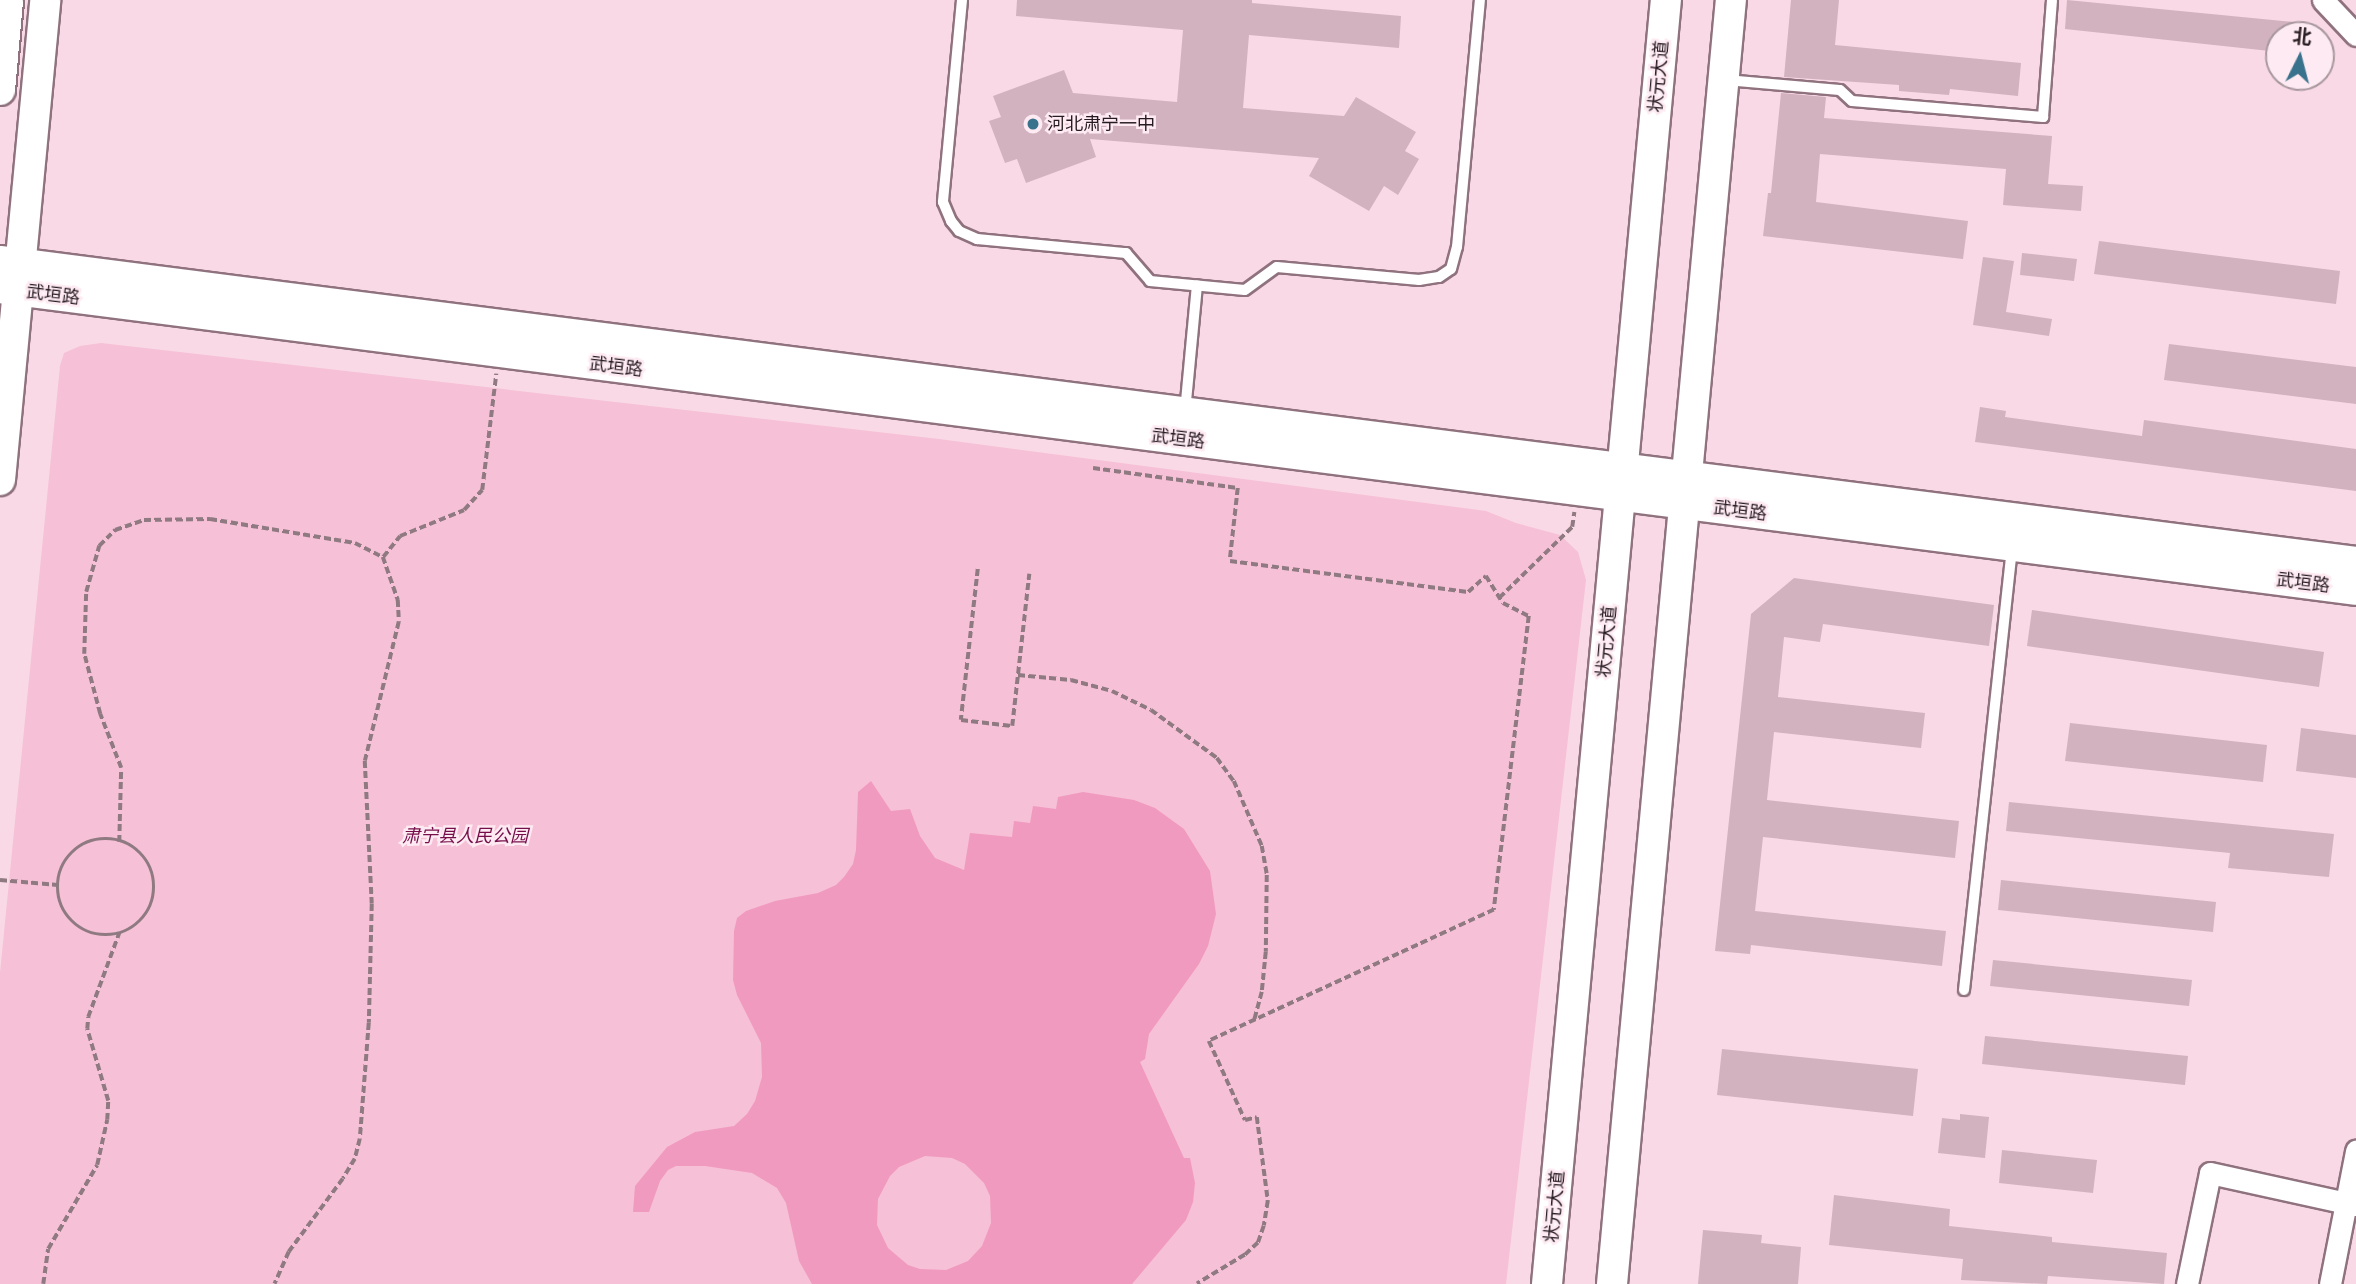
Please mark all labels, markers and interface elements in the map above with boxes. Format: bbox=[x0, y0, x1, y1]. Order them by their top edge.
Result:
north arrow bbox=[2265, 21, 2335, 91]
text: 北 bbox=[2291, 24, 2313, 49]
street label: 状元大道 bbox=[1645, 40, 1673, 114]
place label: 河北肃宁一中 bbox=[1047, 113, 1155, 135]
marker: 河北肃宁一中 bbox=[1025, 116, 1041, 132]
street label: 武垣路 bbox=[25, 281, 81, 309]
street label: 武垣路 bbox=[588, 353, 644, 381]
street label: 武垣路 bbox=[1150, 425, 1206, 453]
street label: 武垣路 bbox=[1712, 497, 1768, 525]
street label: 武垣路 bbox=[2275, 569, 2331, 597]
street label: 状元大道 bbox=[1593, 605, 1621, 679]
park label: 肃宁县人民公园 bbox=[402, 825, 528, 847]
street label: 状元大道 bbox=[1541, 1170, 1569, 1244]

